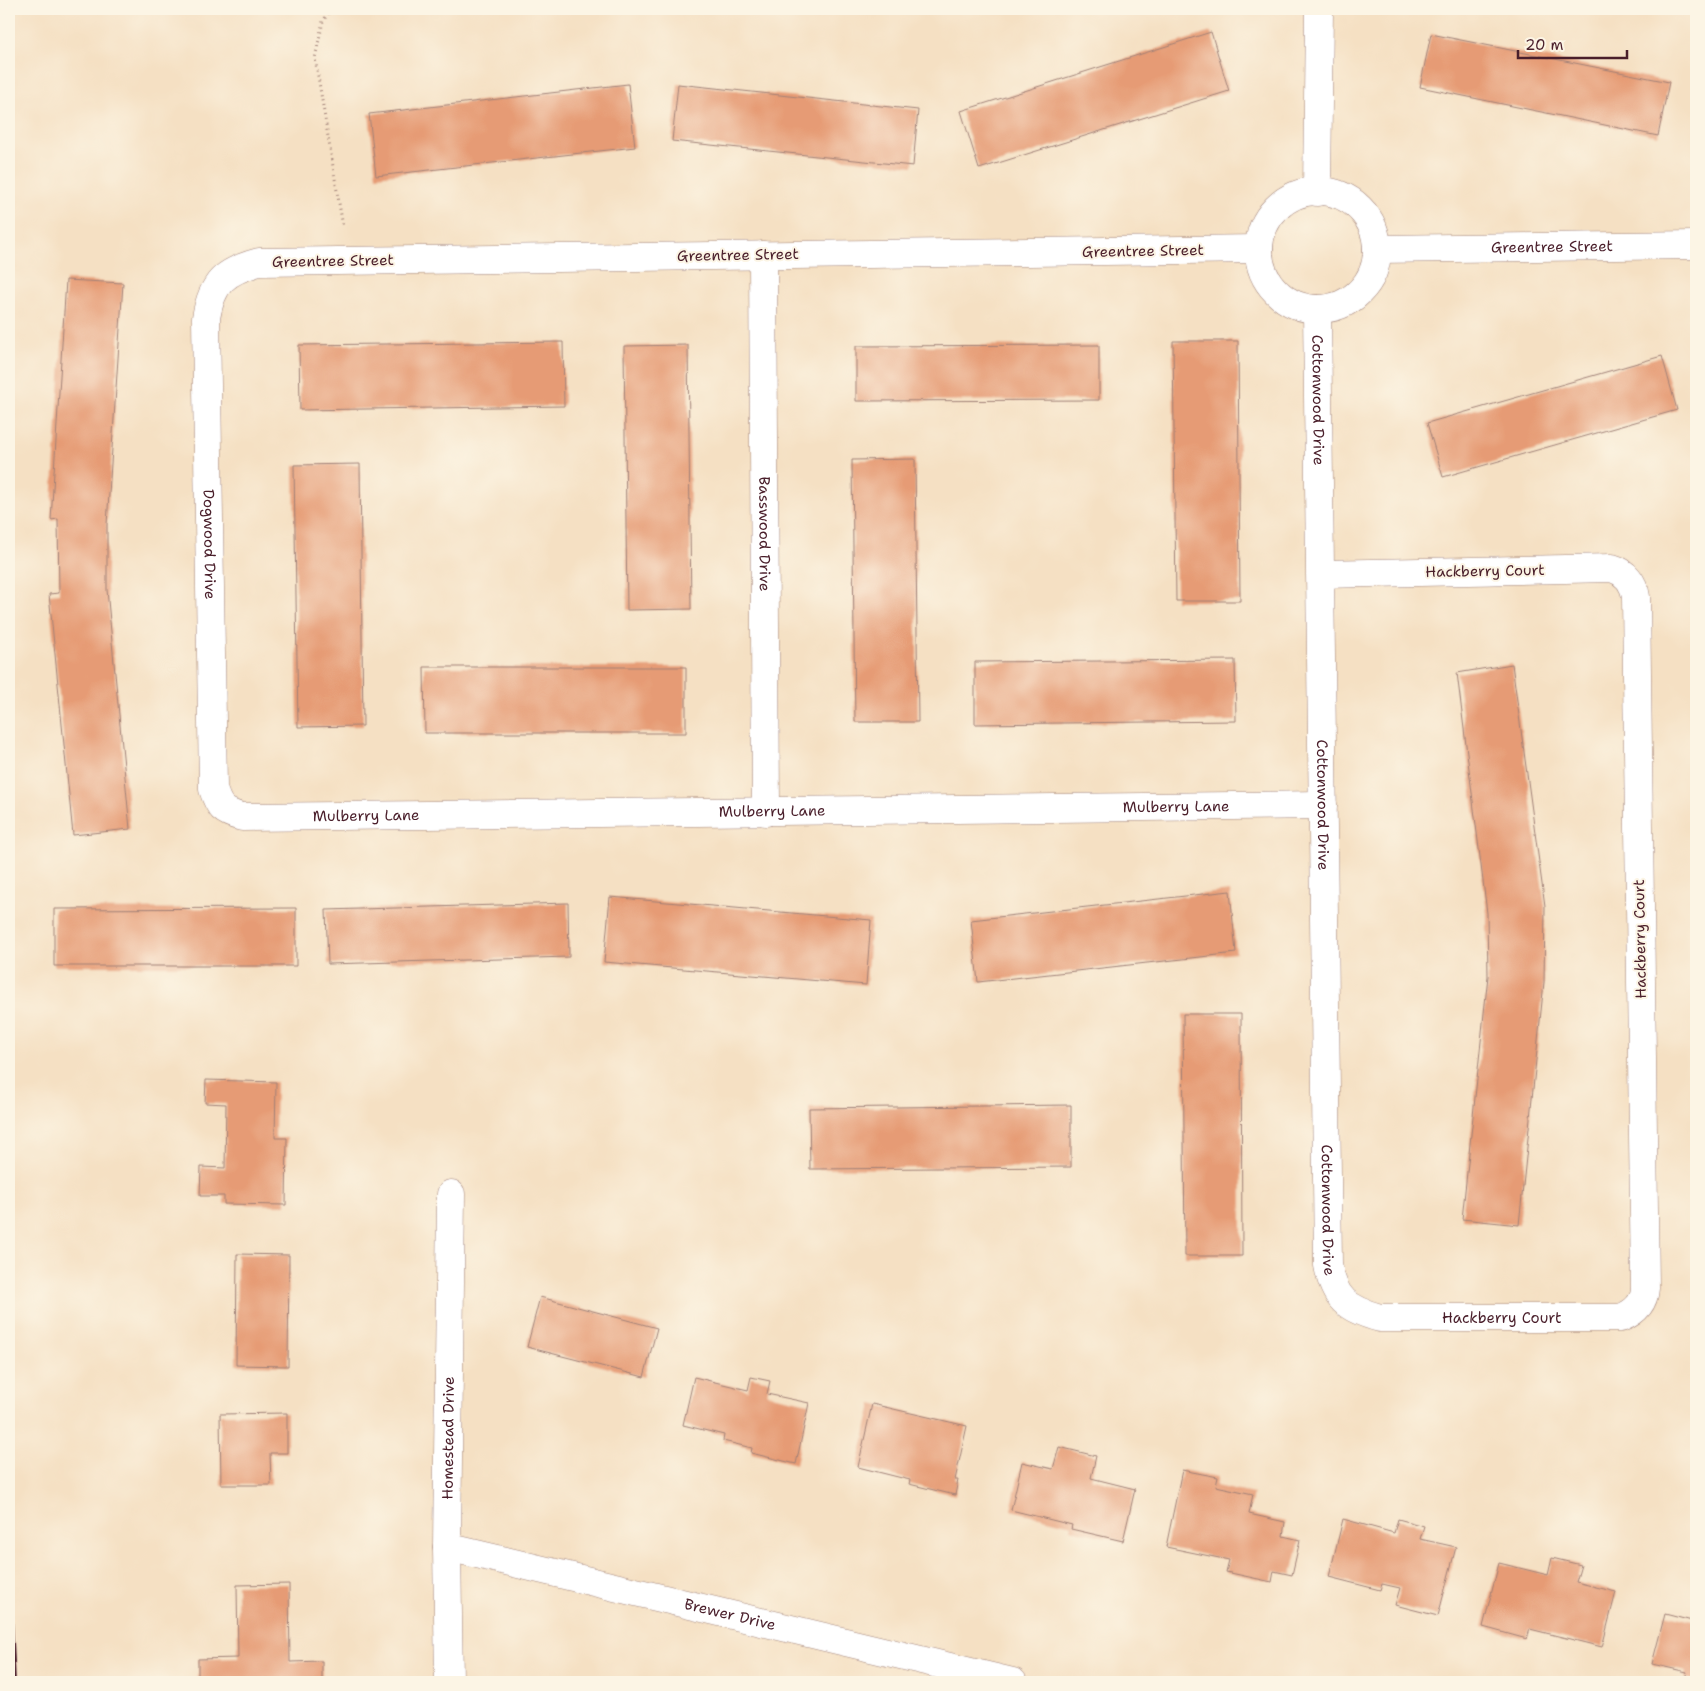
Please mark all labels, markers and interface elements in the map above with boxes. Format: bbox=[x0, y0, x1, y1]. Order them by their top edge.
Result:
scale bar bbox=[1518, 28, 1626, 60]
text: 20 m bbox=[1525, 35, 1564, 55]
street label: Greentree Street bbox=[1491, 236, 1613, 258]
street label: Greentree Street bbox=[1082, 240, 1204, 262]
street label: Greentree Street bbox=[677, 244, 799, 266]
street label: Greentree Street bbox=[272, 250, 394, 272]
street label: Cottonwood Drive bbox=[1307, 334, 1329, 466]
street label: Basswood Drive bbox=[754, 477, 775, 591]
street label: Dogwood Drive bbox=[199, 489, 220, 600]
street label: Hackberry Court bbox=[1425, 560, 1545, 582]
street label: Cottonwood Drive bbox=[1312, 739, 1333, 870]
street label: Mulberry Lane bbox=[1123, 796, 1230, 817]
street label: Mulberry Lane bbox=[719, 801, 826, 822]
street label: Mulberry Lane bbox=[313, 805, 420, 826]
street label: Hackberry Court bbox=[1629, 879, 1651, 999]
street label: Cottonwood Drive bbox=[1317, 1144, 1340, 1278]
street label: Hackberry Court bbox=[1442, 1308, 1562, 1328]
street label: Homestead Drive bbox=[438, 1376, 459, 1500]
street label: Brewer Drive bbox=[682, 1594, 778, 1635]

